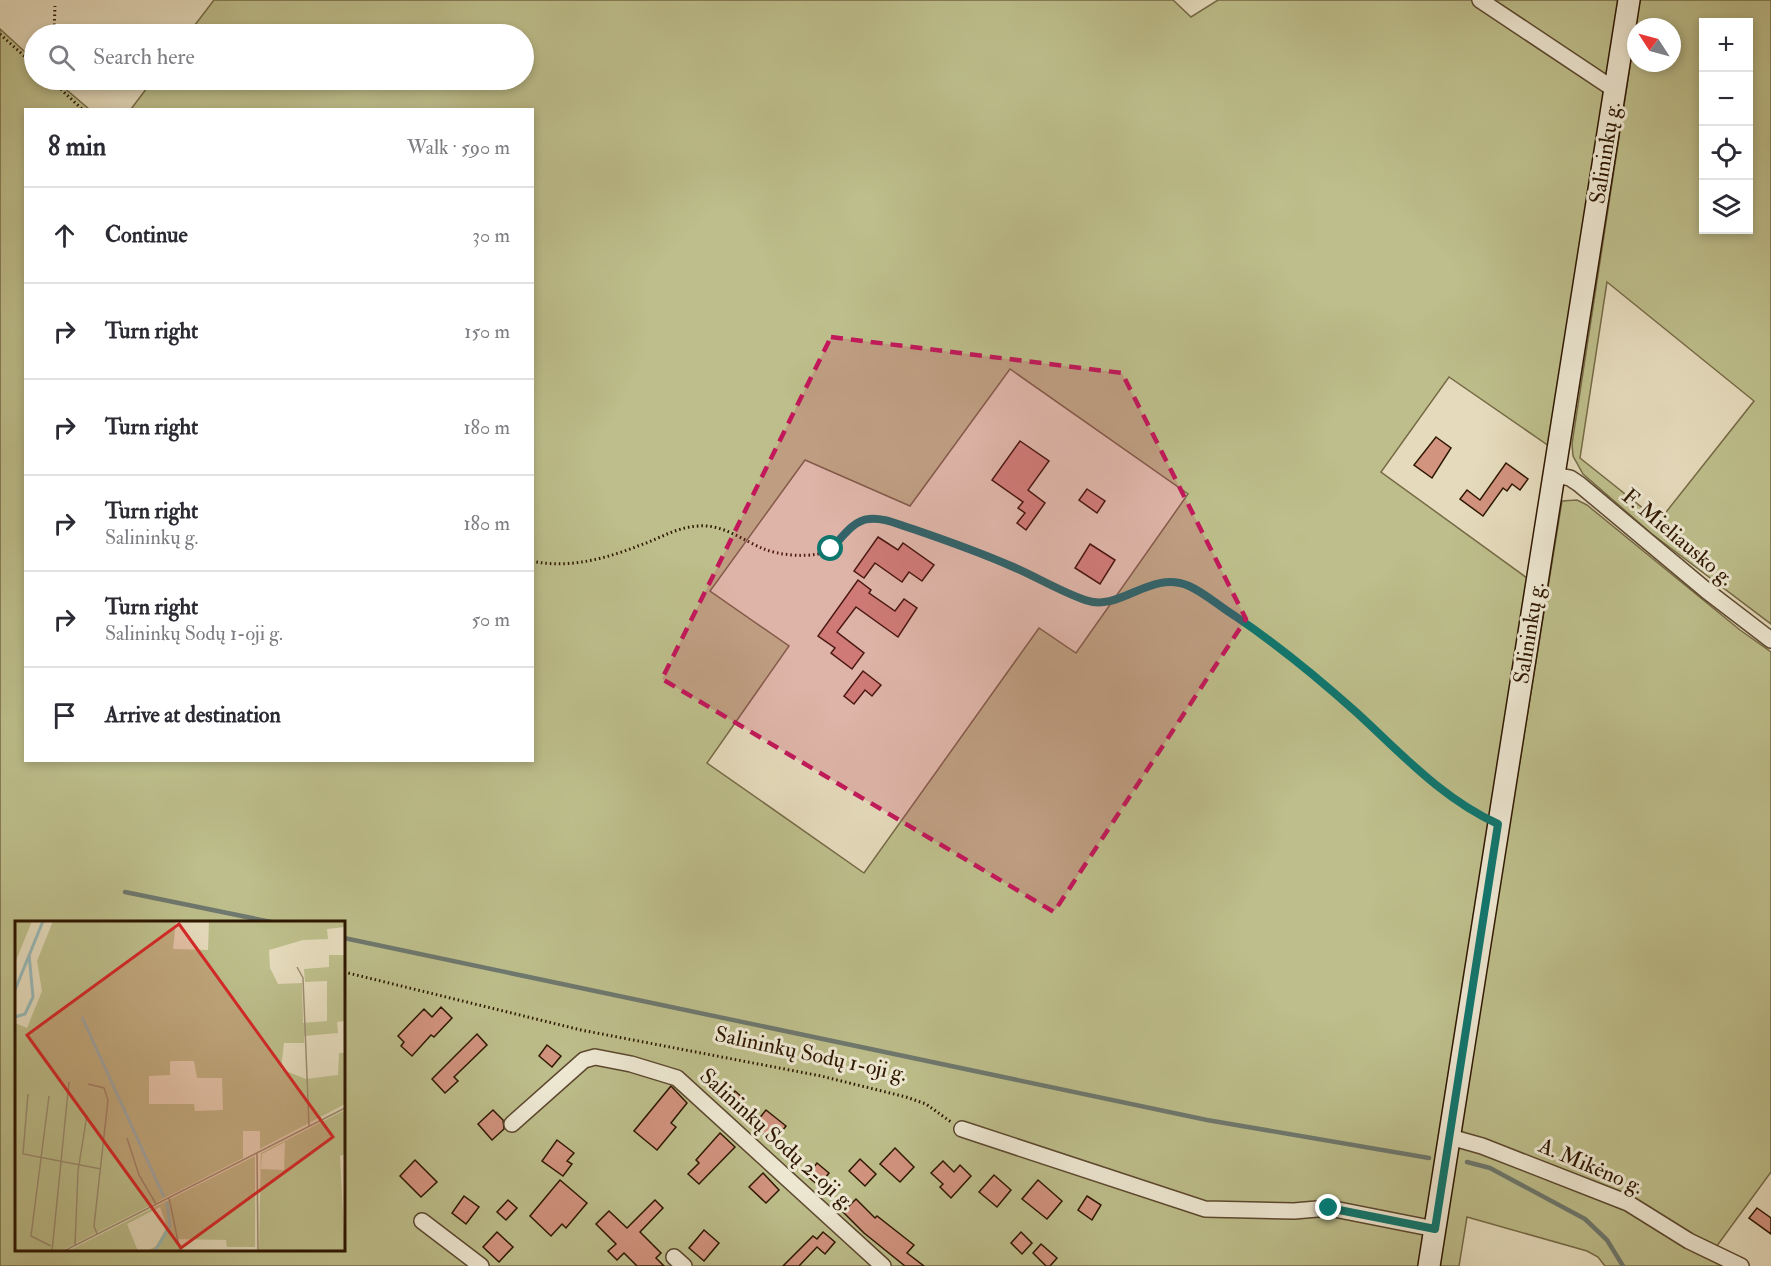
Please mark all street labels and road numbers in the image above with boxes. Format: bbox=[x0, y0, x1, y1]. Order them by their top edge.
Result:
street label: Salininkų g. bbox=[1583, 100, 1627, 206]
street label: F. Mieliausko g. bbox=[1616, 482, 1740, 592]
street label: Salininkų g. bbox=[1507, 580, 1551, 686]
street label: Salininkų Sodų 1-oji g. bbox=[712, 1020, 910, 1088]
street label: Salininkų Sodų 2-oji g. bbox=[694, 1062, 860, 1216]
street label: A. Mikėno g. bbox=[1534, 1131, 1648, 1201]

